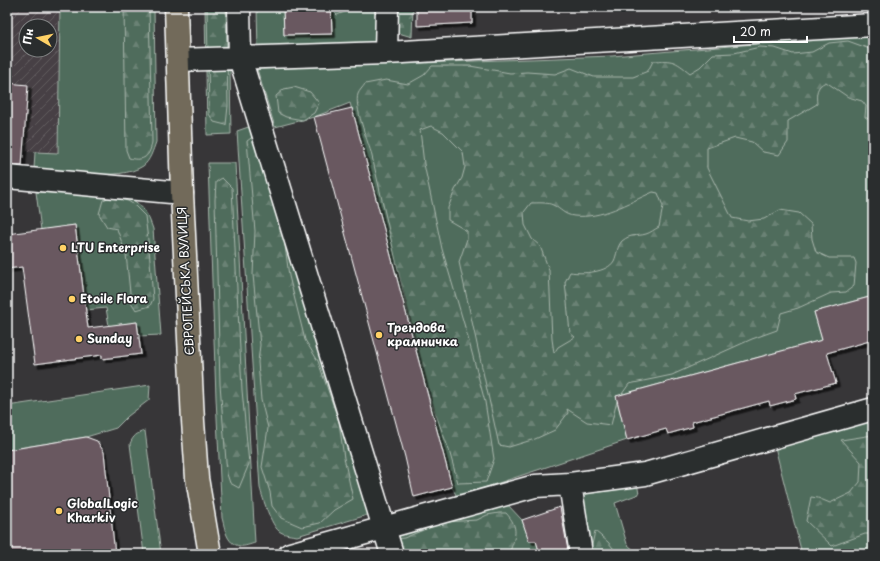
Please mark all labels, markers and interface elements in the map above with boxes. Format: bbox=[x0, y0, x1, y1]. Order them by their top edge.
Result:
north arrow bbox=[18, 18, 58, 58]
scale bar bbox=[734, 18, 807, 44]
text: 20 m bbox=[740, 22, 771, 40]
text: Пн bbox=[18, 27, 37, 46]
street label: ЄВРОПЕЙСЬКА ВУЛИЦЯ bbox=[172, 206, 198, 356]
place label: LTU Enterprise bbox=[71, 238, 160, 256]
marker: LTU Enterprise bbox=[58, 243, 68, 253]
place label: Etoile Flora bbox=[80, 289, 148, 307]
marker: Etoile Flora bbox=[67, 294, 77, 304]
place label: Трендова крамничка bbox=[387, 318, 459, 350]
place label: Sunday bbox=[87, 329, 132, 347]
marker: Трендова крамничка bbox=[374, 330, 384, 340]
marker: Sunday bbox=[74, 334, 84, 344]
place label: GlobalLogic Kharkiv bbox=[67, 494, 138, 526]
marker: GlobalLogic Kharkiv bbox=[54, 506, 64, 516]

